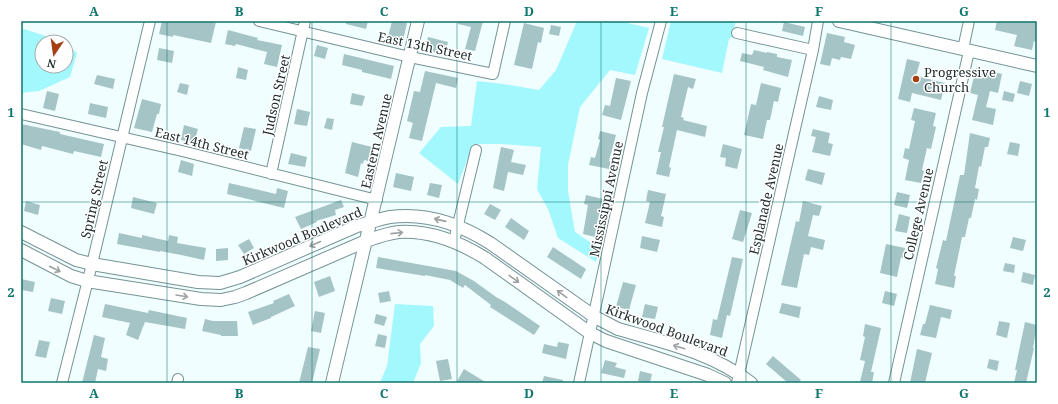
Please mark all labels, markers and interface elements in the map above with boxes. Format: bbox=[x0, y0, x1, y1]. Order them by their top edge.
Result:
text: A bbox=[89, 2, 99, 20]
text: B bbox=[235, 2, 244, 20]
text: C bbox=[380, 2, 389, 20]
text: D bbox=[524, 2, 534, 20]
text: E bbox=[670, 2, 679, 20]
text: F bbox=[815, 2, 823, 20]
text: G bbox=[959, 2, 969, 20]
street label: East 13th Street bbox=[376, 27, 474, 65]
north arrow bbox=[34, 34, 74, 74]
street label: Judson Street bbox=[258, 52, 294, 138]
text: N bbox=[45, 56, 58, 73]
place label: Progressive Church bbox=[924, 63, 996, 96]
marker: Progressive Church bbox=[911, 74, 921, 84]
street label: Eastern Avenue bbox=[356, 92, 396, 190]
text: 1 bbox=[7, 103, 15, 121]
text: 1 bbox=[1043, 103, 1051, 121]
street label: East 14th Street bbox=[153, 123, 251, 163]
street label: Mississippi Avenue bbox=[585, 139, 627, 259]
street label: Esplanade Avenue bbox=[744, 142, 788, 256]
street label: Spring Street bbox=[76, 157, 112, 240]
street label: College Avenue bbox=[899, 166, 937, 262]
street label: Kirkwood Boulevard bbox=[239, 203, 365, 269]
one-way arrow bbox=[434, 216, 447, 223]
one-way arrow bbox=[390, 229, 403, 237]
one-way arrow bbox=[310, 241, 322, 249]
one-way arrow bbox=[49, 265, 61, 273]
one-way arrow bbox=[509, 275, 520, 283]
text: 2 bbox=[7, 283, 15, 301]
text: 2 bbox=[1043, 283, 1051, 301]
one-way arrow bbox=[557, 290, 568, 298]
one-way arrow bbox=[175, 293, 188, 301]
street label: Kirkwood Boulevard bbox=[603, 300, 731, 360]
one-way arrow bbox=[673, 343, 685, 351]
text: A bbox=[89, 384, 99, 402]
text: B bbox=[235, 384, 244, 402]
text: C bbox=[380, 384, 389, 402]
text: D bbox=[524, 384, 534, 402]
text: E bbox=[670, 384, 679, 402]
text: F bbox=[815, 384, 823, 402]
text: G bbox=[959, 384, 969, 402]

